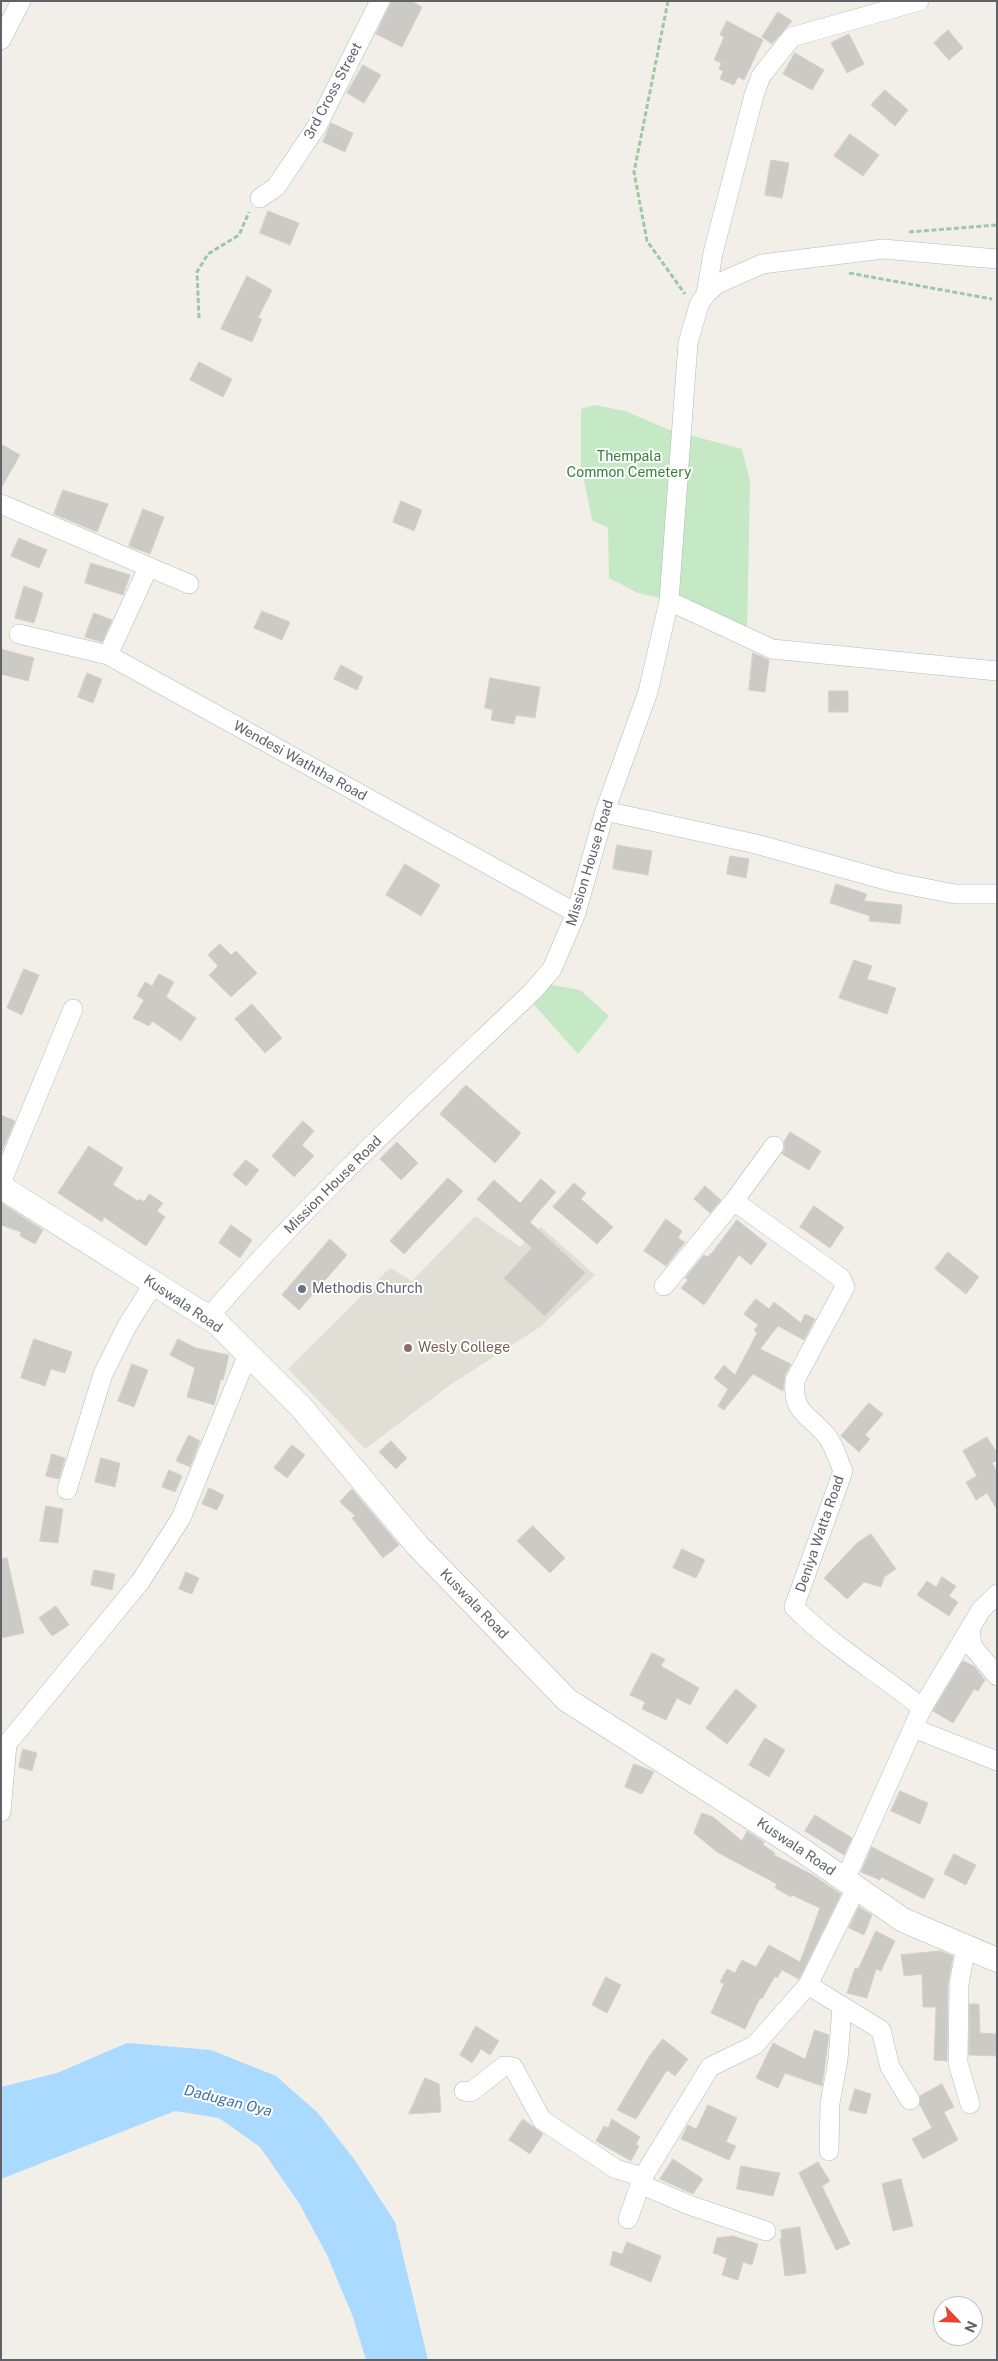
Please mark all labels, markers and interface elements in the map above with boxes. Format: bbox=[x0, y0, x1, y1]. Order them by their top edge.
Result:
street label: 3rd Cross Street bbox=[300, 40, 366, 142]
park label: Thempala Common Cemetery bbox=[567, 449, 691, 482]
street label: Wendesi Waththa Road bbox=[230, 717, 370, 805]
street label: Mission House Road bbox=[563, 798, 617, 928]
street label: Mission House Road bbox=[281, 1133, 385, 1237]
street label: Kuswala Road bbox=[140, 1272, 226, 1336]
place label: Methodis Church bbox=[312, 1281, 423, 1297]
marker: Methodis Church bbox=[296, 1283, 308, 1295]
place label: Wesly College bbox=[418, 1340, 510, 1356]
marker: Wesly College bbox=[402, 1342, 414, 1354]
street label: Deniya Watta Road bbox=[792, 1473, 848, 1595]
street label: Kuswala Road bbox=[436, 1565, 512, 1643]
street label: Kuswala Road bbox=[753, 1815, 839, 1879]
water label: Dadugan Oya bbox=[182, 2081, 274, 2121]
north arrow bbox=[933, 2296, 983, 2346]
text: N bbox=[961, 2318, 980, 2335]

